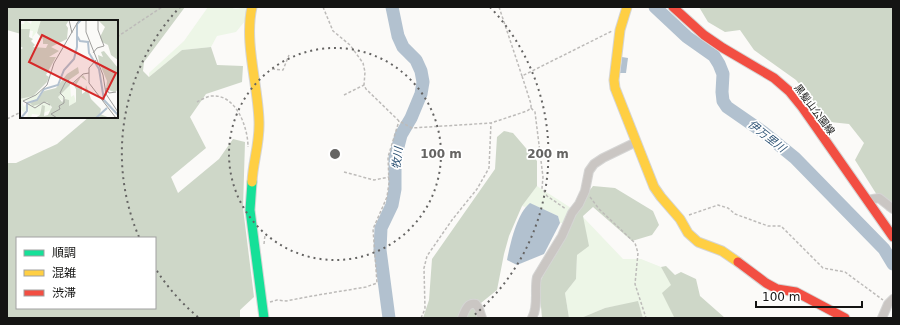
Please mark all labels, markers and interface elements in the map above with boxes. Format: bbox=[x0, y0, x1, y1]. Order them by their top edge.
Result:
inset map bbox=[20, 20, 118, 118]
street label: 黒髪山公園線 bbox=[792, 82, 837, 137]
water label: 伊万里川 bbox=[745, 118, 789, 156]
water label: 牧川 bbox=[390, 145, 405, 170]
centre of rings bbox=[328, 147, 342, 161]
text: 100 m bbox=[420, 147, 462, 161]
text: 200 m bbox=[527, 147, 569, 161]
legend bbox=[16, 237, 156, 309]
text: 順調 bbox=[52, 246, 76, 260]
text: 混雑 bbox=[52, 266, 76, 280]
scale bar bbox=[756, 283, 862, 309]
text: 渋滞 bbox=[52, 286, 76, 300]
text: 100 m bbox=[762, 290, 800, 304]

